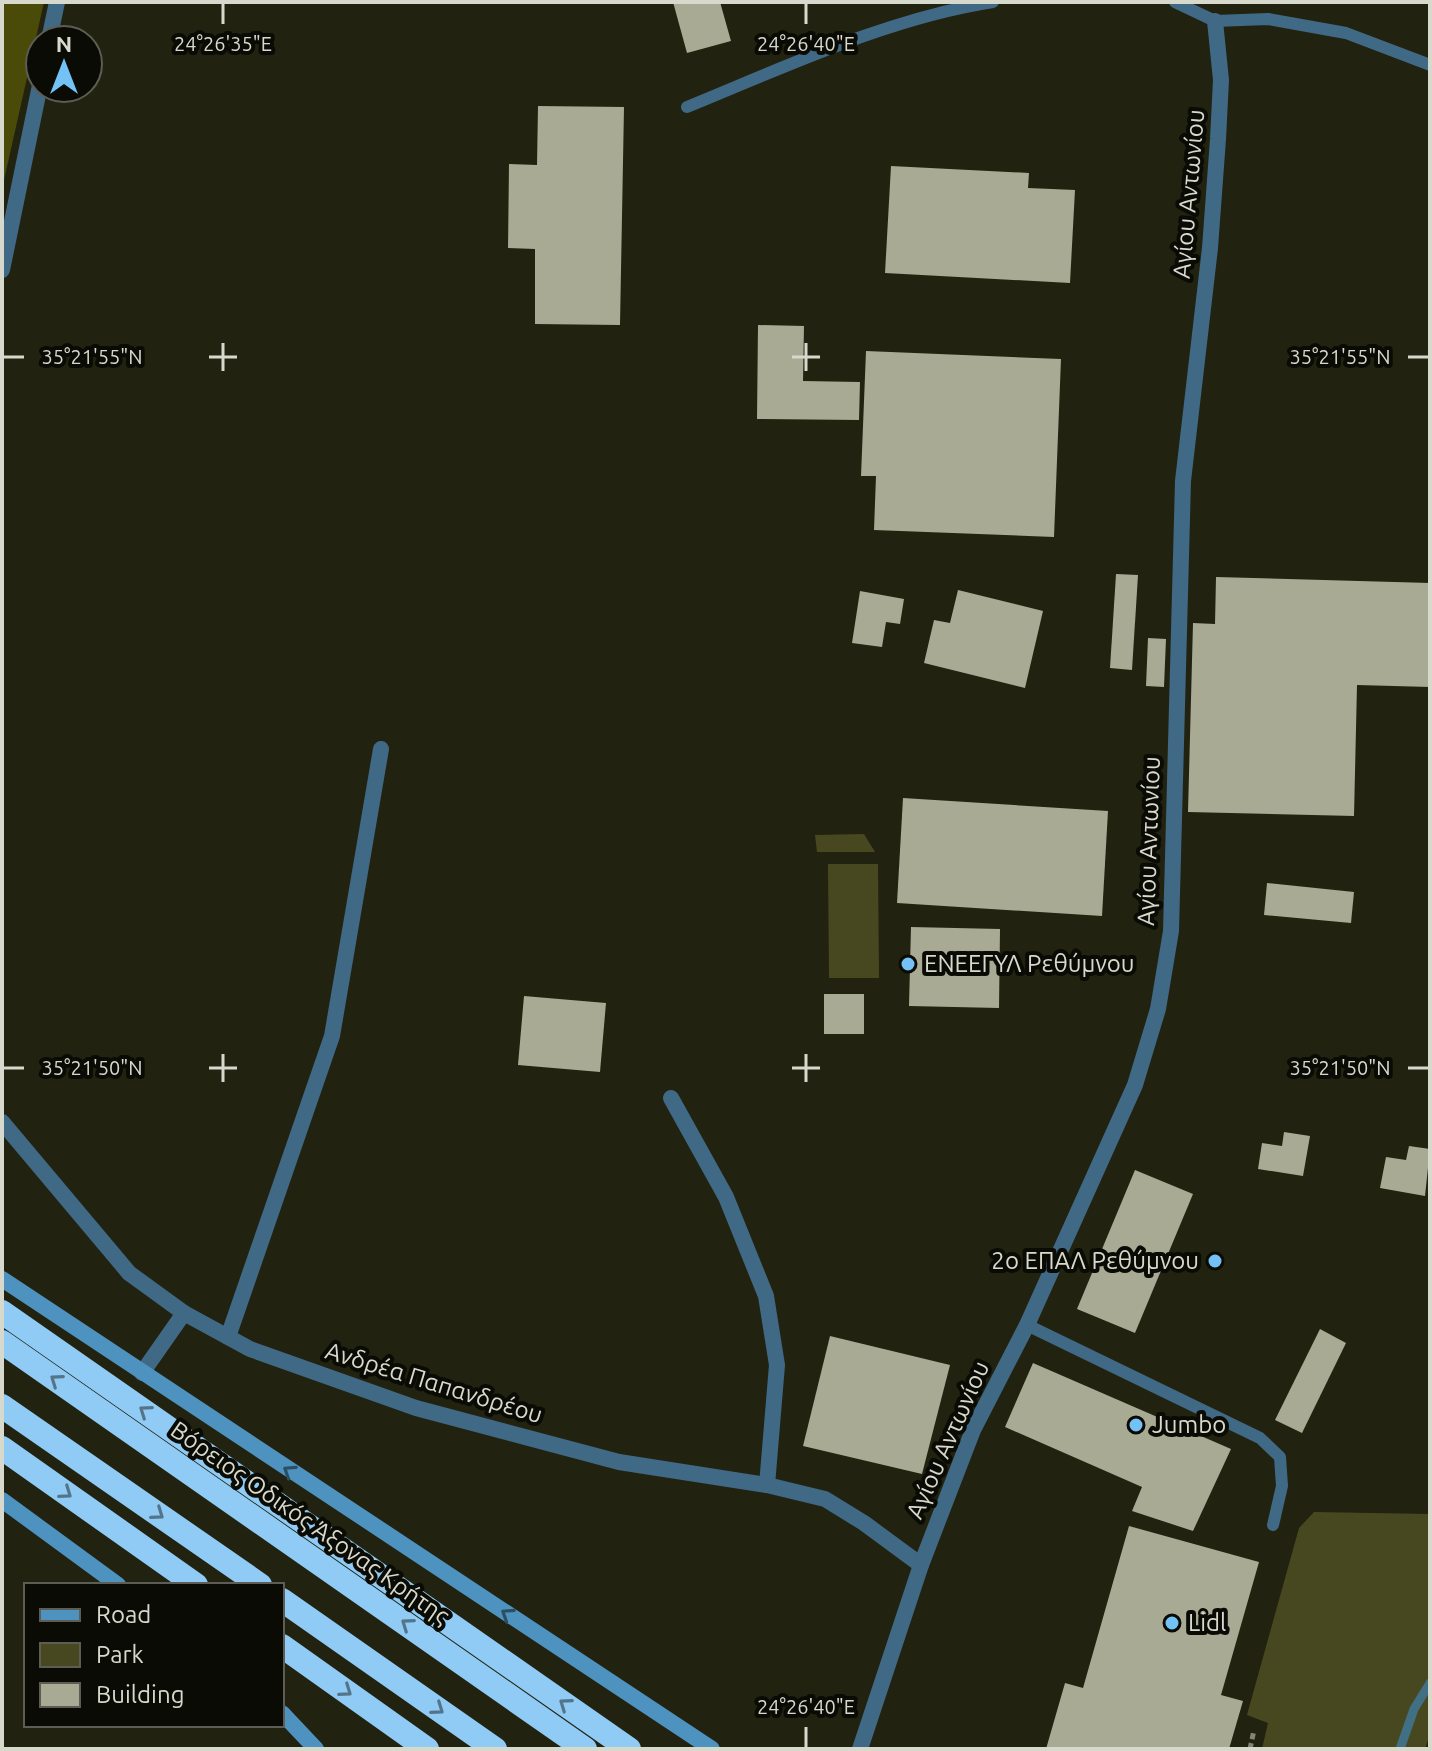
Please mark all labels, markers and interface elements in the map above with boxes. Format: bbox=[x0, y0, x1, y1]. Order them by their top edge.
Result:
north arrow bbox=[24, 24, 104, 104]
text: N bbox=[56, 31, 72, 56]
text: 24°26'35"E bbox=[174, 32, 272, 55]
text: 24°26'40"E bbox=[757, 32, 855, 55]
street label: Αγίου Αντωνίου bbox=[1168, 108, 1209, 280]
text: 35°21'55"N bbox=[41, 345, 143, 368]
text: 35°21'55"N bbox=[1289, 345, 1391, 368]
street label: Αγίου Αντωνίου bbox=[1132, 756, 1165, 926]
place label: ΕΝΕΕΓΥΛ Ρεθύμνου bbox=[924, 950, 1135, 977]
marker: ΕΝΕΕΓΥΛ Ρεθύμνου bbox=[899, 955, 917, 973]
text: 35°21'50"N bbox=[41, 1056, 143, 1079]
text: 35°21'50"N bbox=[1289, 1056, 1391, 1079]
place label: 2ο ΕΠΑΛ Ρεθύμνου bbox=[991, 1247, 1199, 1274]
marker: 2ο ΕΠΑΛ Ρεθύμνου bbox=[1206, 1252, 1224, 1270]
street label: Ανδρέα Παπανδρέου bbox=[322, 1337, 546, 1428]
street label: Αγίου Αντωνίου bbox=[901, 1357, 994, 1523]
one-way arrow bbox=[50, 1375, 64, 1390]
one-way arrow bbox=[140, 1406, 154, 1421]
place label: Jumbo bbox=[1152, 1411, 1226, 1438]
street label: Βόρειος Οδικός Άξονας Κρήτης bbox=[166, 1416, 455, 1629]
marker: Jumbo bbox=[1127, 1416, 1145, 1434]
one-way arrow bbox=[284, 1466, 298, 1481]
one-way arrow bbox=[57, 1483, 71, 1498]
one-way arrow bbox=[150, 1504, 164, 1519]
legend bbox=[24, 1583, 284, 1727]
text: Road bbox=[96, 1601, 151, 1628]
one-way arrow bbox=[501, 1608, 515, 1623]
place label: Lidl bbox=[1188, 1609, 1226, 1636]
marker: Lidl bbox=[1163, 1614, 1181, 1632]
one-way arrow bbox=[401, 1619, 415, 1634]
text: Park bbox=[96, 1641, 144, 1668]
text: Building bbox=[96, 1681, 184, 1708]
one-way arrow bbox=[337, 1681, 351, 1696]
text: 24°26'40"E bbox=[757, 1695, 855, 1718]
one-way arrow bbox=[429, 1699, 443, 1714]
one-way arrow bbox=[560, 1699, 574, 1714]

